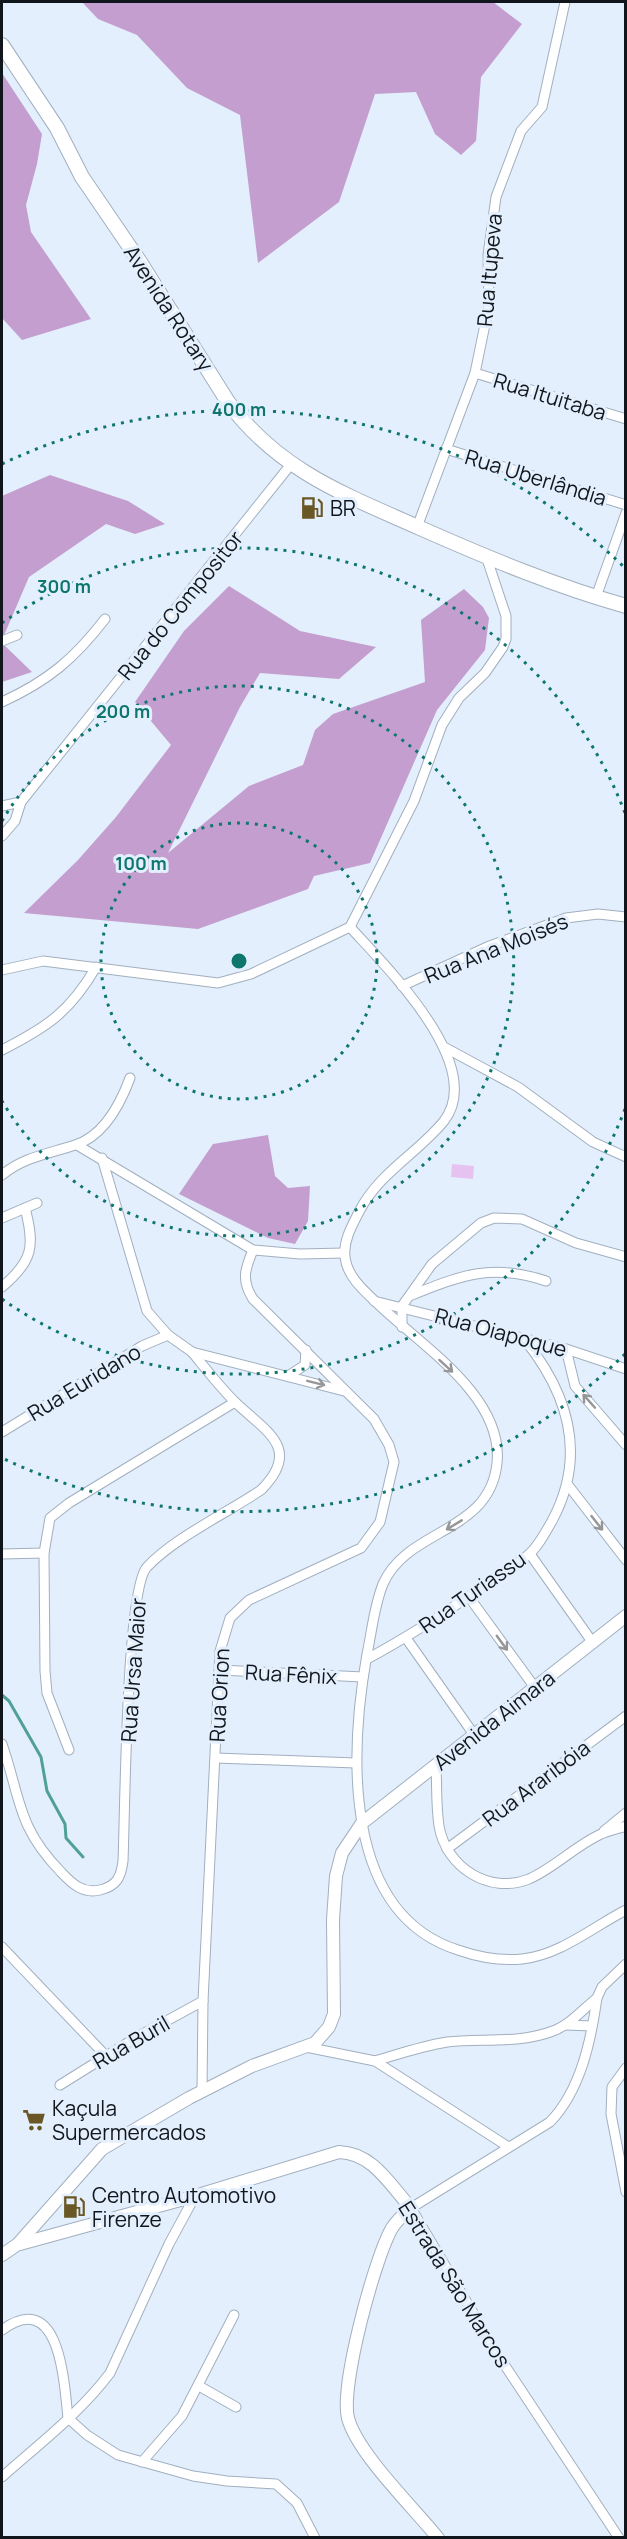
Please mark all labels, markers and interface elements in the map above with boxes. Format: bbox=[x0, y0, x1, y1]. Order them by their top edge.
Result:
street label: Rua Itupeva bbox=[470, 212, 508, 328]
street label: Avenida Rotary bbox=[118, 240, 220, 376]
street label: Rua Ituitaba bbox=[490, 366, 610, 426]
text: 400 m bbox=[212, 397, 266, 421]
street label: Rua Uberlândia bbox=[462, 442, 610, 512]
place label: BR bbox=[330, 494, 356, 522]
fuel station icon: BR bbox=[299, 495, 325, 521]
street label: Rua do Compositor bbox=[111, 524, 249, 686]
text: 300 m bbox=[37, 574, 91, 598]
text: 200 m bbox=[96, 699, 150, 723]
text: 100 m bbox=[115, 851, 167, 875]
street label: Rua Ana Moisés bbox=[420, 906, 572, 990]
centre of rings bbox=[229, 951, 249, 971]
street label: Rua Oiapoque bbox=[432, 1301, 570, 1363]
street label: Rua Euridano bbox=[22, 1337, 146, 1427]
one-way arrow bbox=[438, 1359, 453, 1373]
one-way arrow bbox=[306, 1377, 325, 1389]
one-way arrow bbox=[582, 1393, 596, 1408]
one-way arrow bbox=[590, 1514, 603, 1530]
one-way arrow bbox=[446, 1520, 463, 1532]
street label: Rua Turiassu bbox=[413, 1545, 531, 1639]
street label: Rua Ursa Maior bbox=[114, 1596, 152, 1743]
one-way arrow bbox=[496, 1634, 508, 1650]
street label: Rua Orion bbox=[203, 1647, 235, 1743]
street label: Rua Fênix bbox=[244, 1658, 338, 1690]
street label: Avenida Aimara bbox=[428, 1664, 560, 1776]
street label: Rua Araribóia bbox=[477, 1733, 595, 1833]
street label: Rua Buril bbox=[87, 2009, 175, 2075]
place label: Kaçula Supermercados bbox=[52, 2094, 206, 2146]
supermarket icon: Kaçula Supermercados bbox=[21, 2107, 47, 2133]
place label: Centro Automotivo Firenze bbox=[92, 2181, 276, 2233]
fuel station icon: Centro Automotivo Firenze bbox=[61, 2194, 87, 2220]
street label: Estrada São Marcos bbox=[392, 2196, 518, 2372]

